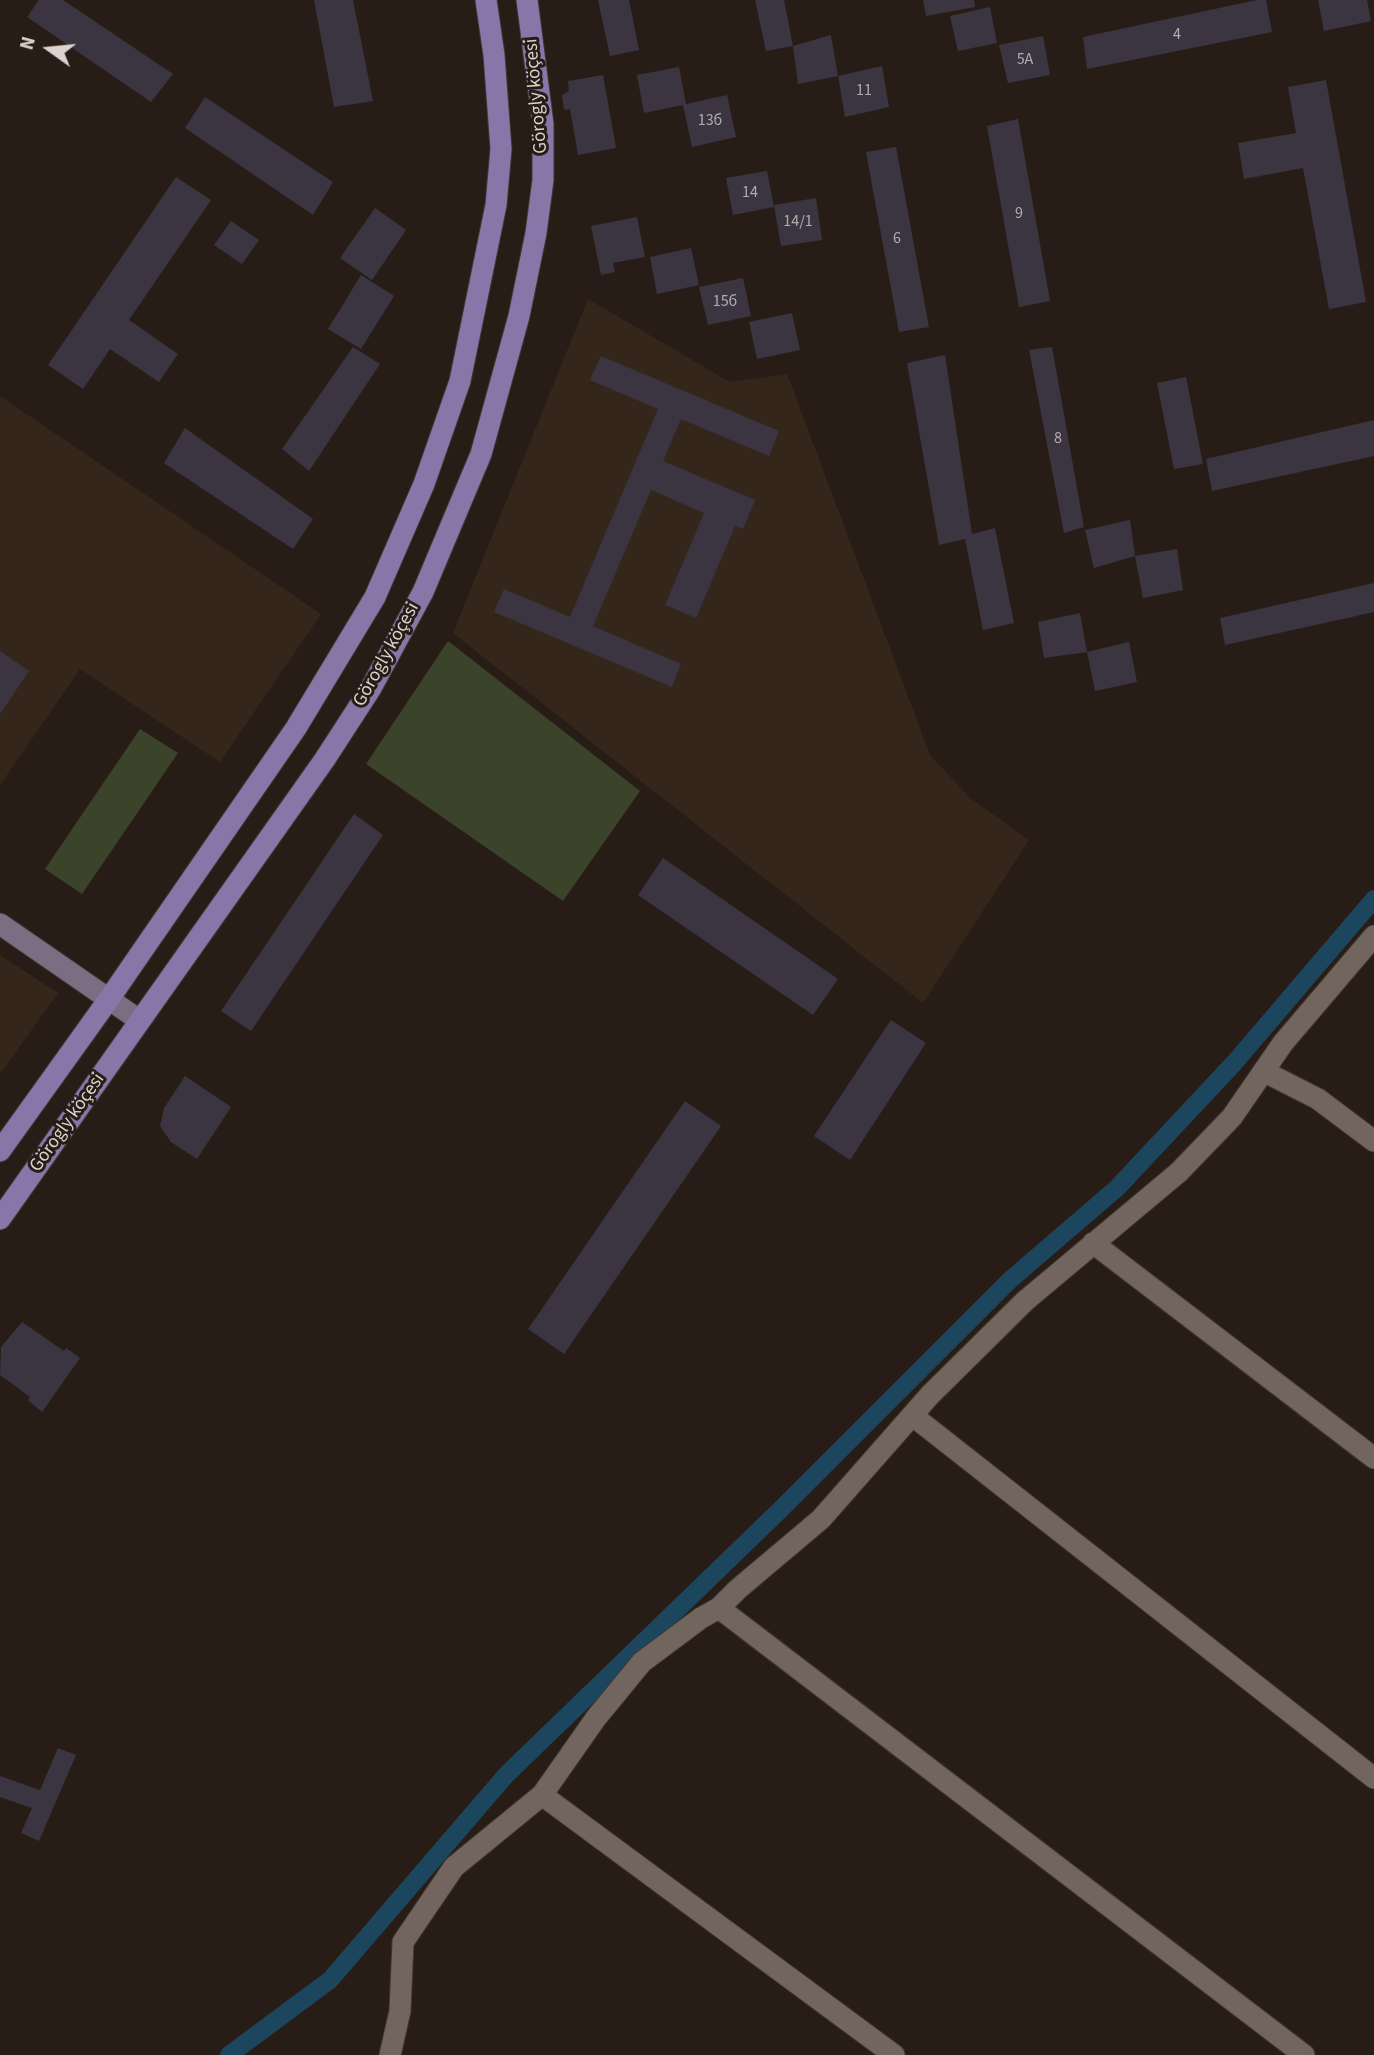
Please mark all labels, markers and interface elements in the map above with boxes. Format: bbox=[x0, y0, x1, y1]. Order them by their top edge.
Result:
north arrow bbox=[14, 14, 84, 84]
house number: 4 bbox=[1173, 25, 1181, 45]
text: N bbox=[14, 34, 43, 53]
street label: Görogly köçesi bbox=[521, 37, 553, 155]
house number: 5А bbox=[1017, 50, 1033, 70]
house number: 11 bbox=[856, 81, 872, 101]
house number: 13б bbox=[698, 111, 722, 131]
house number: 14 bbox=[742, 183, 758, 203]
house number: 9 bbox=[1015, 204, 1023, 224]
house number: 14/1 bbox=[783, 212, 813, 232]
house number: 6 bbox=[893, 229, 901, 249]
house number: 15б bbox=[713, 292, 737, 312]
house number: 8 bbox=[1054, 429, 1062, 449]
street label: Görogly köçesi bbox=[349, 599, 425, 711]
street label: Görogly köçesi bbox=[26, 1069, 110, 1177]

